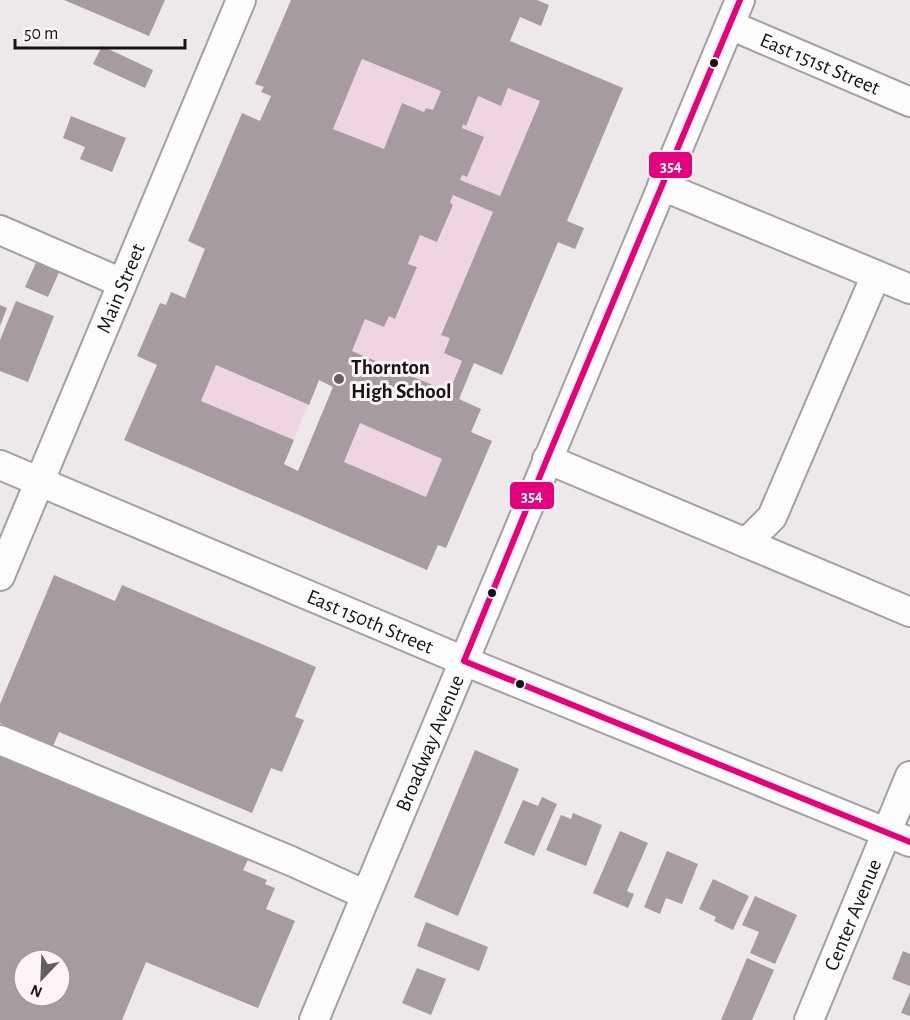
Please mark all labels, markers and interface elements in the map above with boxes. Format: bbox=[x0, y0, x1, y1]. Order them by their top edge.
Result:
scale bar bbox=[15, 12, 184, 50]
text: 50 m bbox=[24, 25, 58, 43]
street label: East 151st Street bbox=[757, 29, 883, 98]
unlabelled marker bbox=[708, 57, 720, 69]
line badge: 354 bbox=[648, 151, 693, 179]
text: 354 bbox=[660, 158, 682, 174]
street label: Main Street bbox=[92, 240, 149, 336]
place label: Thornton High School bbox=[351, 357, 452, 402]
marker: Thornton High School bbox=[332, 372, 346, 386]
line badge: 354 bbox=[509, 481, 555, 510]
text: 354 bbox=[521, 488, 543, 504]
street label: East 150th Street bbox=[304, 585, 437, 657]
unlabelled marker bbox=[486, 587, 498, 599]
street label: Broadway Avenue bbox=[392, 672, 467, 814]
unlabelled marker bbox=[514, 678, 526, 690]
street label: Center Avenue bbox=[820, 856, 885, 974]
north arrow bbox=[12, 948, 72, 1008]
text: N bbox=[28, 981, 45, 1000]

